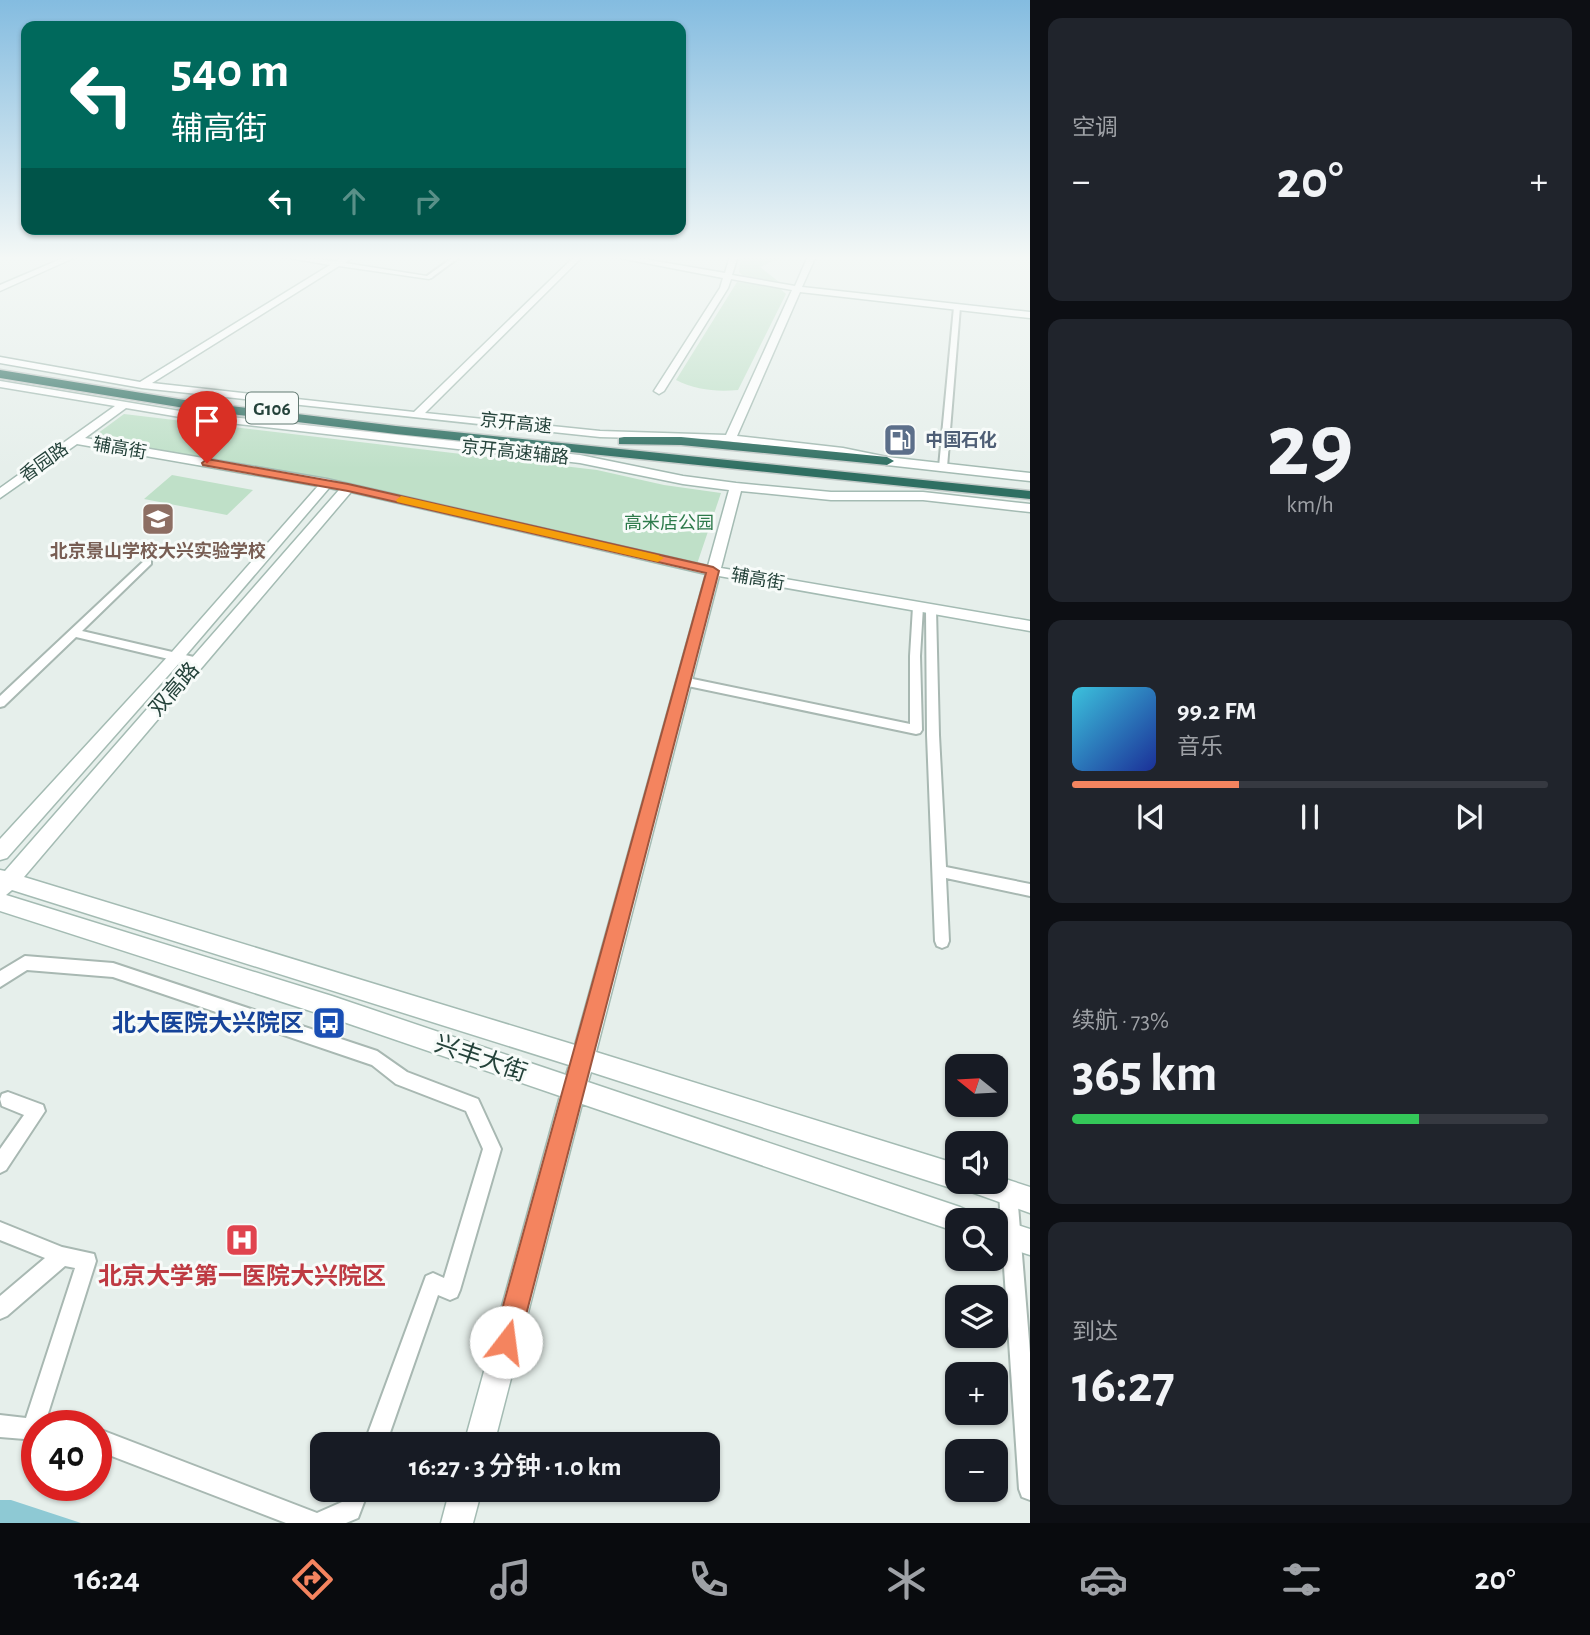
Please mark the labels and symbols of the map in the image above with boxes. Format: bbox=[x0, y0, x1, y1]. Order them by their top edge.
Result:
pin bbox=[177, 391, 237, 463]
road number: G106 bbox=[246, 392, 298, 424]
street label: 京开高速 bbox=[479, 409, 553, 437]
fuel station icon: 中国石化 bbox=[881, 421, 919, 459]
place label: 中国石化 bbox=[925, 430, 997, 450]
street label: 辅高街 bbox=[92, 433, 148, 463]
street label: 京开高速辅路 bbox=[460, 436, 570, 468]
street label: 香园路 bbox=[16, 438, 72, 486]
school or university icon: 北京景山学校大兴实验学校 bbox=[139, 500, 177, 538]
park label: 高米店公园 bbox=[624, 513, 714, 533]
place label: 北京景山学校大兴实验学校 bbox=[50, 541, 266, 561]
street label: 辅高街 bbox=[730, 564, 786, 594]
street label: 双高路 bbox=[145, 658, 203, 720]
bus stop icon: 北大医院大兴院区 bbox=[310, 1004, 348, 1042]
place label: 北大医院大兴院区 bbox=[112, 1010, 304, 1036]
street label: 兴丰大街 bbox=[431, 1030, 531, 1086]
north arrow bbox=[945, 1054, 1008, 1116]
hospital icon: 北京大学第一医院大兴院区 bbox=[223, 1221, 261, 1259]
place label: 北京大学第一医院大兴院区 bbox=[98, 1263, 386, 1289]
position arrow bbox=[469, 1305, 543, 1379]
speed limit sign: 40 bbox=[21, 1410, 112, 1501]

